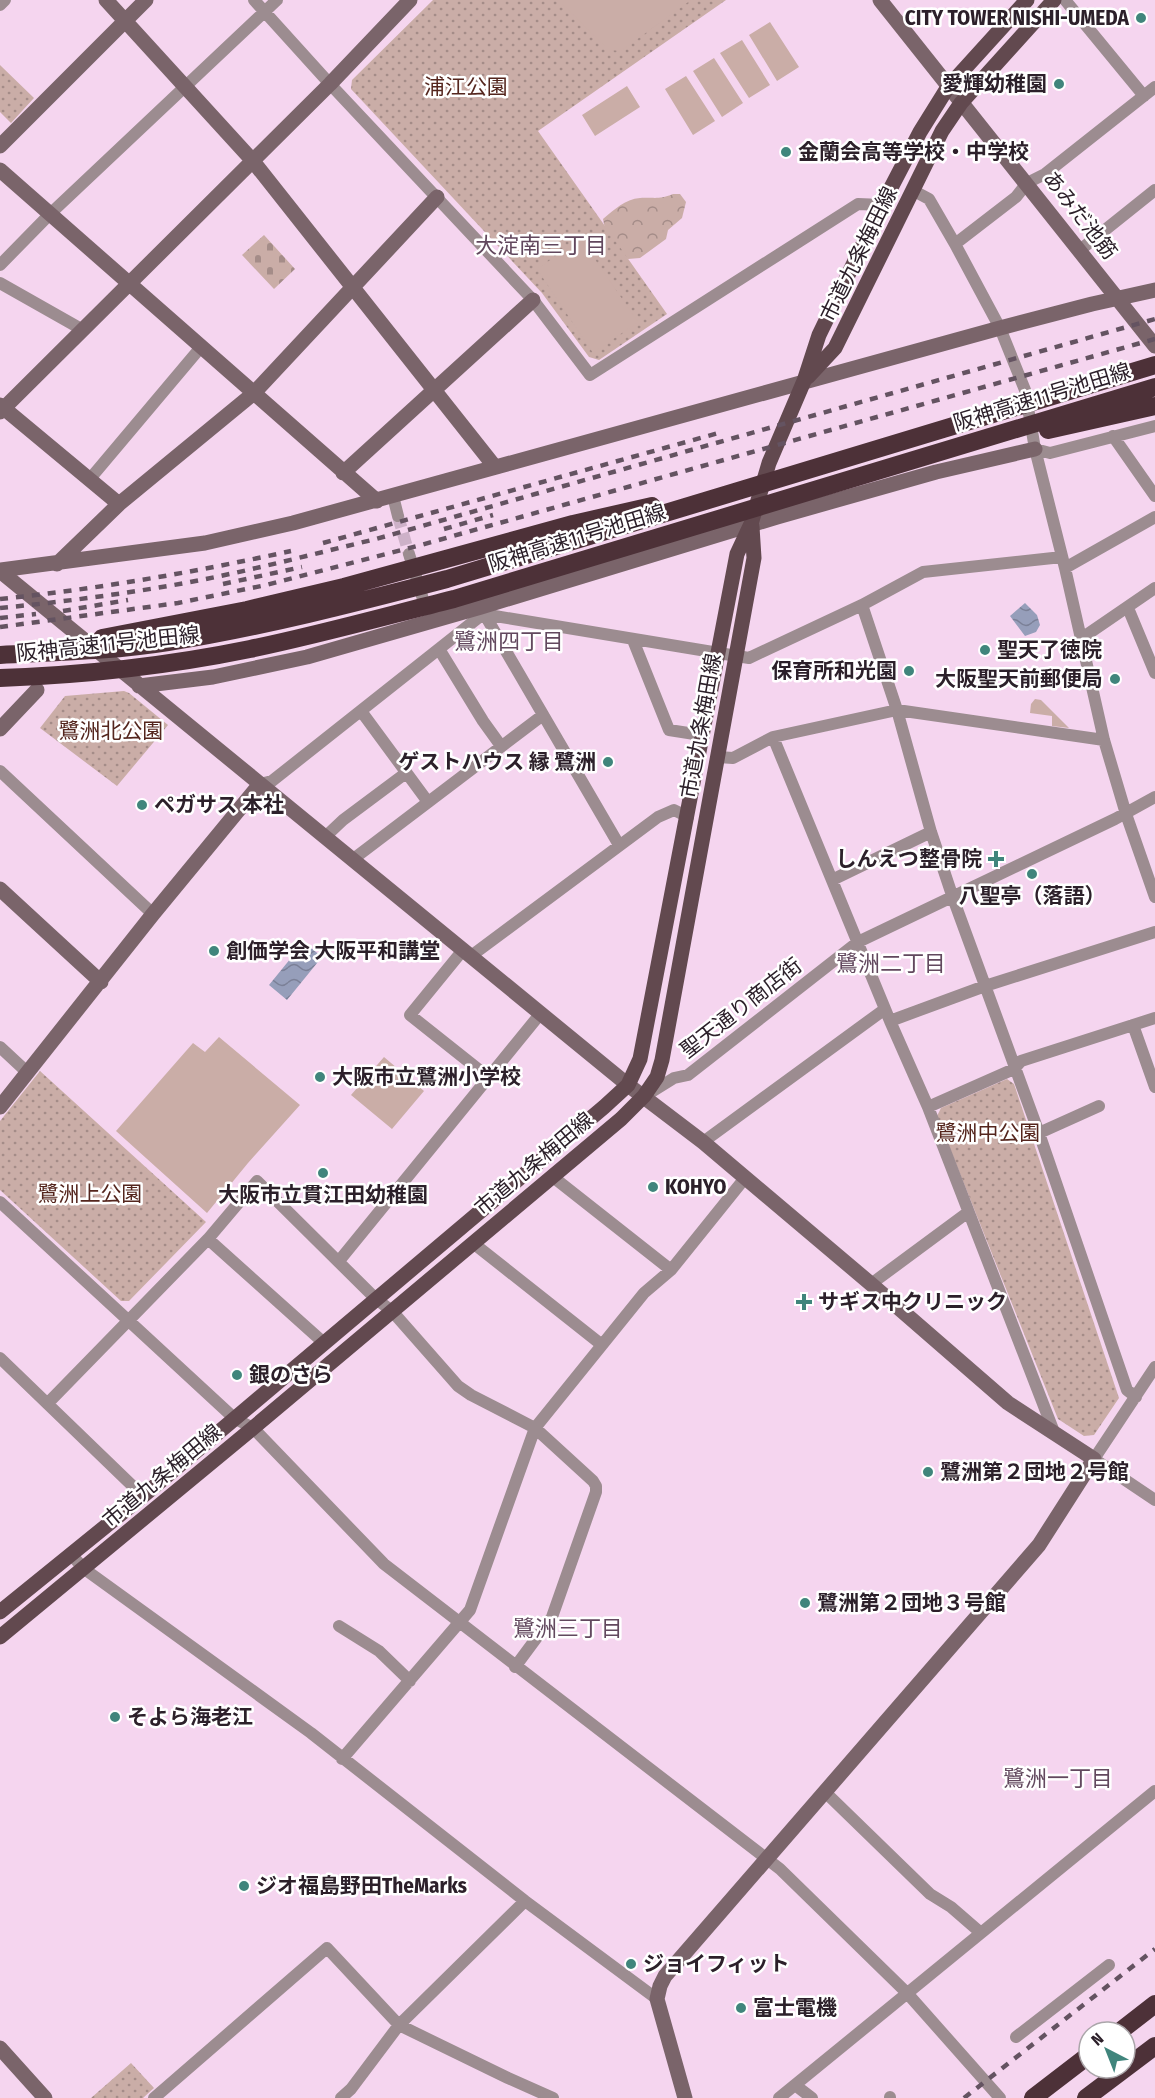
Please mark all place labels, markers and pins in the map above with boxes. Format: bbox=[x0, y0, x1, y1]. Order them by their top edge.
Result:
place label: CITY TOWER NISHI-UMEDA bbox=[905, 5, 1130, 31]
marker: CITY TOWER NISHI-UMEDA bbox=[1134, 11, 1148, 25]
place label: 愛輝幼稚園 bbox=[942, 71, 1047, 97]
marker: 愛輝幼稚園 bbox=[1052, 77, 1066, 91]
place label: 金蘭会高等学校・中学校 bbox=[798, 139, 1029, 165]
marker: 金蘭会高等学校・中学校 bbox=[779, 145, 793, 159]
place label: 聖天了徳院 bbox=[997, 637, 1102, 663]
marker: 聖天了徳院 bbox=[978, 643, 992, 657]
place label: 保育所和光園 bbox=[771, 658, 897, 684]
marker: 保育所和光園 bbox=[902, 664, 916, 678]
place label: 大阪聖天前郵便局 bbox=[935, 666, 1103, 692]
marker: 大阪聖天前郵便局 bbox=[1108, 672, 1122, 686]
place label: ゲストハウス 縁 鷺洲 bbox=[398, 749, 596, 775]
marker: ゲストハウス 縁 鷺洲 bbox=[601, 755, 615, 769]
place label: ペガサス 本社 bbox=[154, 792, 284, 818]
marker: ペガサス 本社 bbox=[135, 798, 149, 812]
place label: しんえつ整骨院 bbox=[836, 846, 982, 872]
marker: しんえつ整骨院 bbox=[987, 850, 1005, 868]
marker: 八聖亭（落語） bbox=[1025, 867, 1039, 881]
place label: 八聖亭（落語） bbox=[959, 883, 1106, 909]
place label: 創価学会 大阪平和講堂 bbox=[226, 938, 440, 964]
marker: 創価学会 大阪平和講堂 bbox=[207, 944, 221, 958]
place label: 大阪市立鷺洲小学校 bbox=[332, 1064, 521, 1090]
marker: 大阪市立鷺洲小学校 bbox=[313, 1070, 327, 1084]
marker: 大阪市立貫江田幼稚園 bbox=[316, 1166, 330, 1180]
place label: KOHYO bbox=[665, 1174, 727, 1200]
marker: KOHYO bbox=[646, 1180, 660, 1194]
place label: 大阪市立貫江田幼稚園 bbox=[218, 1182, 428, 1208]
place label: サギス中クリニック bbox=[818, 1289, 1007, 1315]
marker: サギス中クリニック bbox=[795, 1293, 813, 1311]
place label: 銀のさら bbox=[249, 1362, 333, 1388]
marker: 銀のさら bbox=[230, 1368, 244, 1382]
place label: 鷺洲第２団地２号館 bbox=[940, 1459, 1129, 1485]
marker: 鷺洲第２団地２号館 bbox=[921, 1465, 935, 1479]
place label: 鷺洲第２団地３号館 bbox=[817, 1590, 1006, 1616]
marker: 鷺洲第２団地３号館 bbox=[798, 1596, 812, 1610]
place label: そよら海老江 bbox=[127, 1704, 253, 1730]
marker: そよら海老江 bbox=[108, 1710, 122, 1724]
place label: ジオ福島野田TheMarks bbox=[256, 1873, 467, 1899]
marker: ジオ福島野田TheMarks bbox=[237, 1879, 251, 1893]
place label: ジョイフィット bbox=[643, 1951, 790, 1977]
marker: ジョイフィット bbox=[624, 1957, 638, 1971]
place label: 富士電機 bbox=[753, 1995, 837, 2021]
marker: 富士電機 bbox=[734, 2001, 748, 2015]

